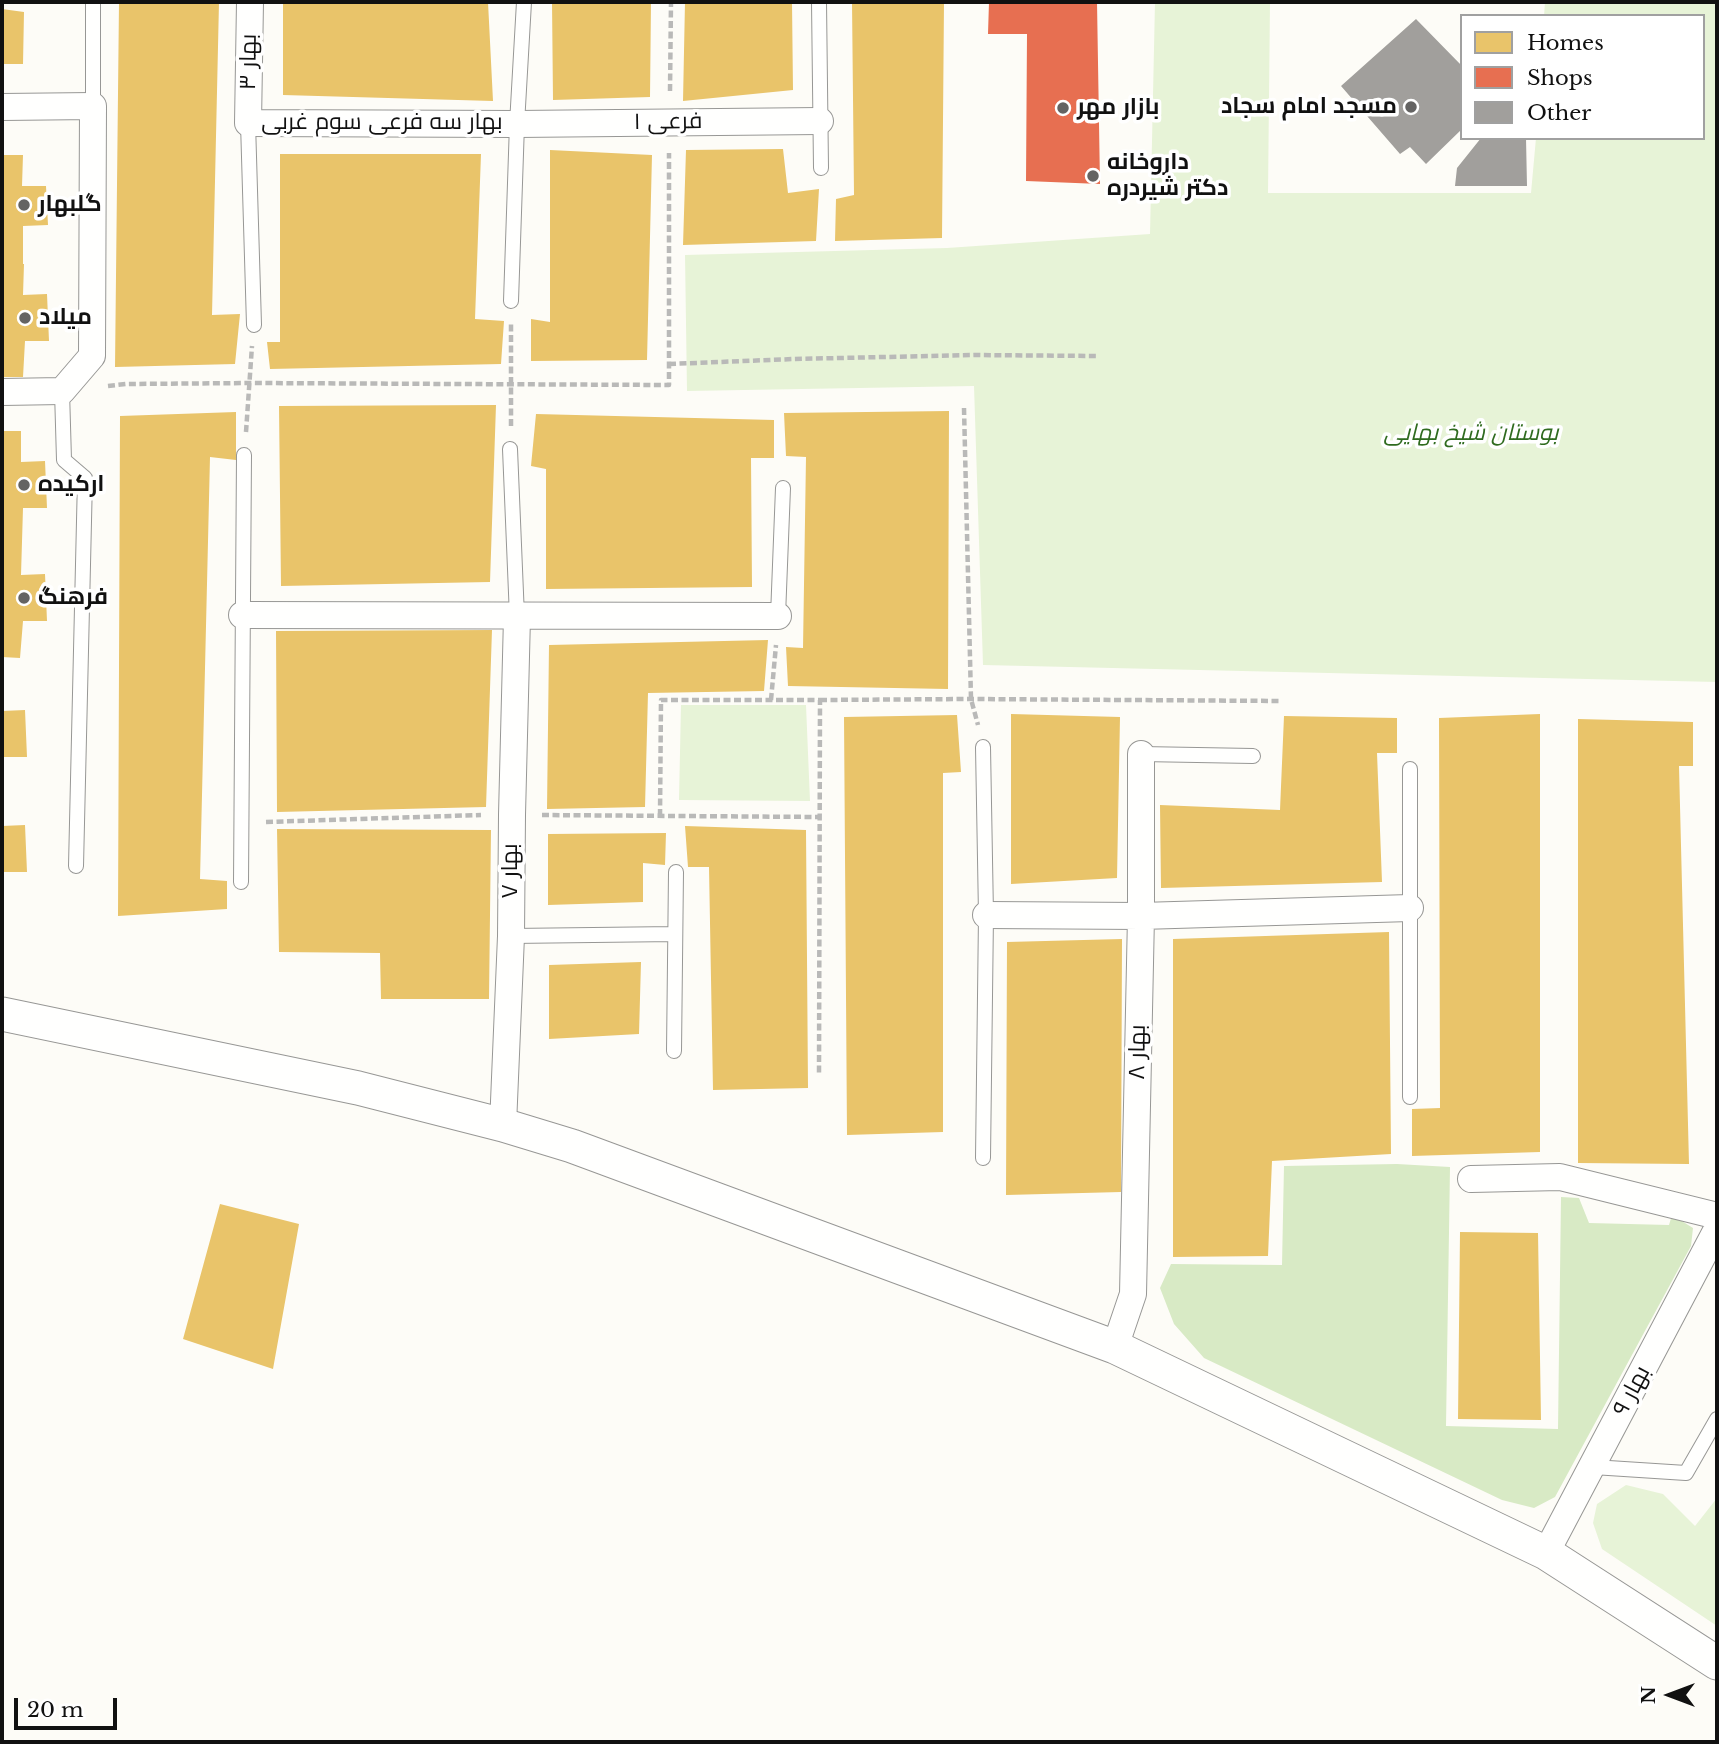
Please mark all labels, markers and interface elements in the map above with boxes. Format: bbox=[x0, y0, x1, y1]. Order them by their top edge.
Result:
legend bbox=[1460, 14, 1705, 140]
text: Homes bbox=[1527, 30, 1604, 56]
street label: بهار ۳ bbox=[235, 34, 263, 90]
text: Shops bbox=[1527, 65, 1593, 91]
place label: مسجد امام سجاد bbox=[1221, 93, 1397, 121]
place label: بازار مهر bbox=[1077, 94, 1159, 122]
marker: مسجد امام سجاد bbox=[1403, 99, 1419, 115]
marker: بازار مهر bbox=[1055, 100, 1071, 116]
text: Other bbox=[1527, 100, 1591, 126]
street label: فرعی ۱ bbox=[634, 108, 702, 136]
street label: بهار سه فرعی سوم غربی bbox=[261, 109, 503, 137]
place label: داروخانه دکتر شیردره bbox=[1107, 149, 1228, 203]
marker: داروخانه دکتر شیردره bbox=[1085, 168, 1101, 184]
place label: گلبهار bbox=[38, 191, 102, 219]
marker: گلبهار bbox=[16, 197, 32, 213]
place label: میلاد bbox=[39, 304, 92, 332]
marker: میلاد bbox=[17, 310, 33, 326]
park label: بوستان شیخ بهایی bbox=[1384, 420, 1558, 448]
place label: ارکیده bbox=[38, 471, 105, 499]
marker: ارکیده bbox=[16, 477, 32, 493]
place label: فرهنگ bbox=[38, 584, 108, 612]
marker: فرهنگ bbox=[16, 590, 32, 606]
street label: بهار ۷ bbox=[497, 843, 525, 899]
street label: بهار ۸ bbox=[1124, 1024, 1152, 1080]
street label: بهار ۹ bbox=[1607, 1361, 1657, 1421]
north arrow bbox=[1635, 1660, 1705, 1730]
scale bar bbox=[18, 1684, 121, 1728]
text: N bbox=[1637, 1686, 1660, 1704]
text: 20 m bbox=[27, 1697, 84, 1723]

